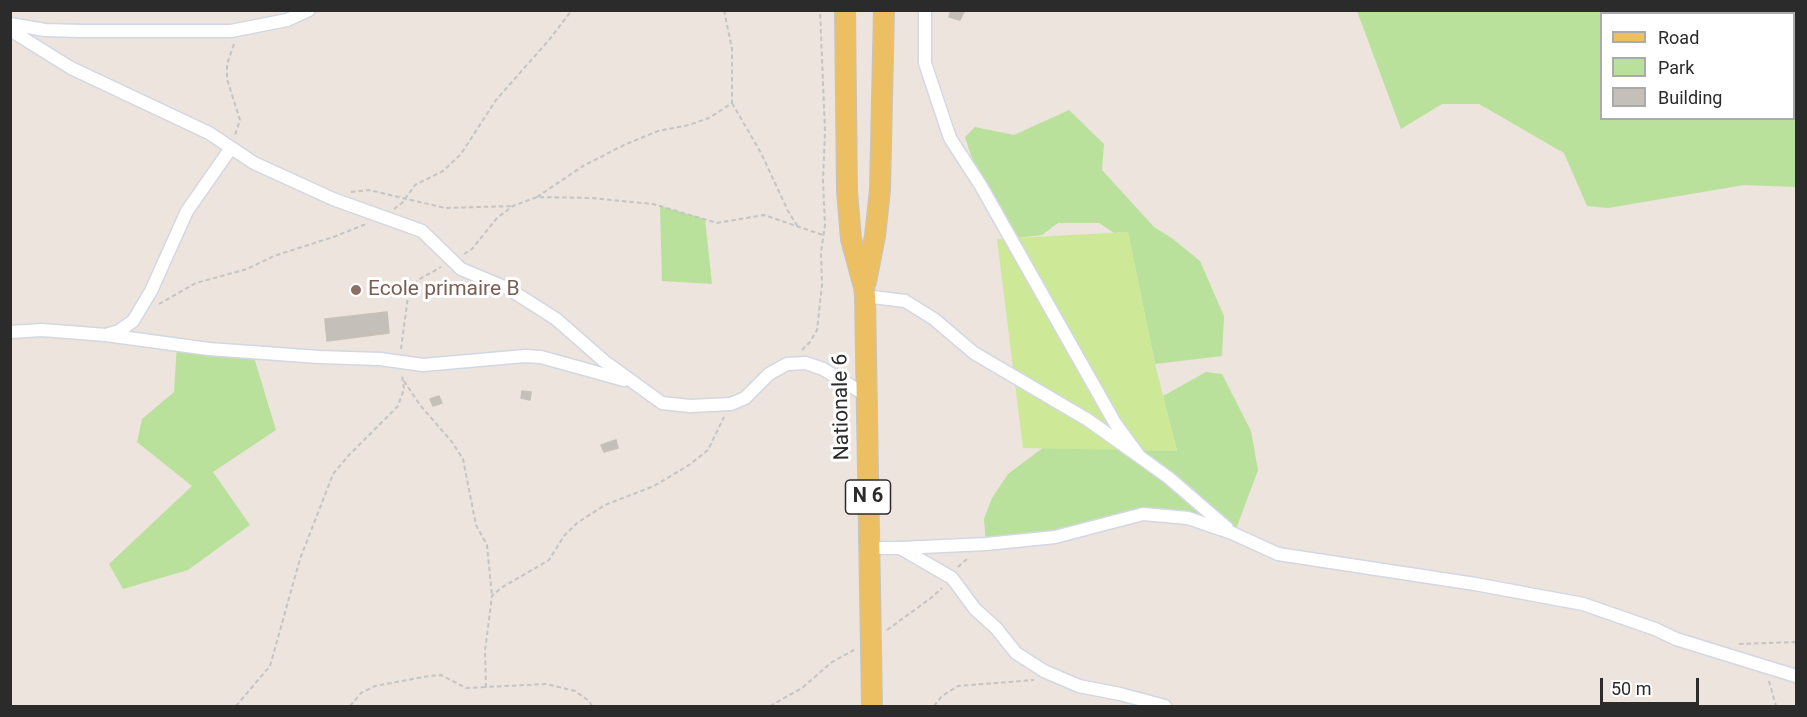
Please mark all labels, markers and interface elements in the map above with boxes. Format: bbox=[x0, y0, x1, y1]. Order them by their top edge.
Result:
legend bbox=[1600, 12, 1795, 120]
text: Road bbox=[1658, 27, 1699, 48]
text: Park bbox=[1658, 57, 1694, 78]
text: Building bbox=[1658, 87, 1722, 108]
place label: Ecole primaire B bbox=[368, 277, 519, 303]
marker: Ecole primaire B bbox=[349, 283, 363, 297]
street label: Nationale 6 bbox=[828, 353, 856, 461]
road number: N 6 bbox=[846, 480, 890, 514]
scale bar bbox=[1603, 666, 1702, 704]
text: 50 m bbox=[1611, 678, 1651, 699]

